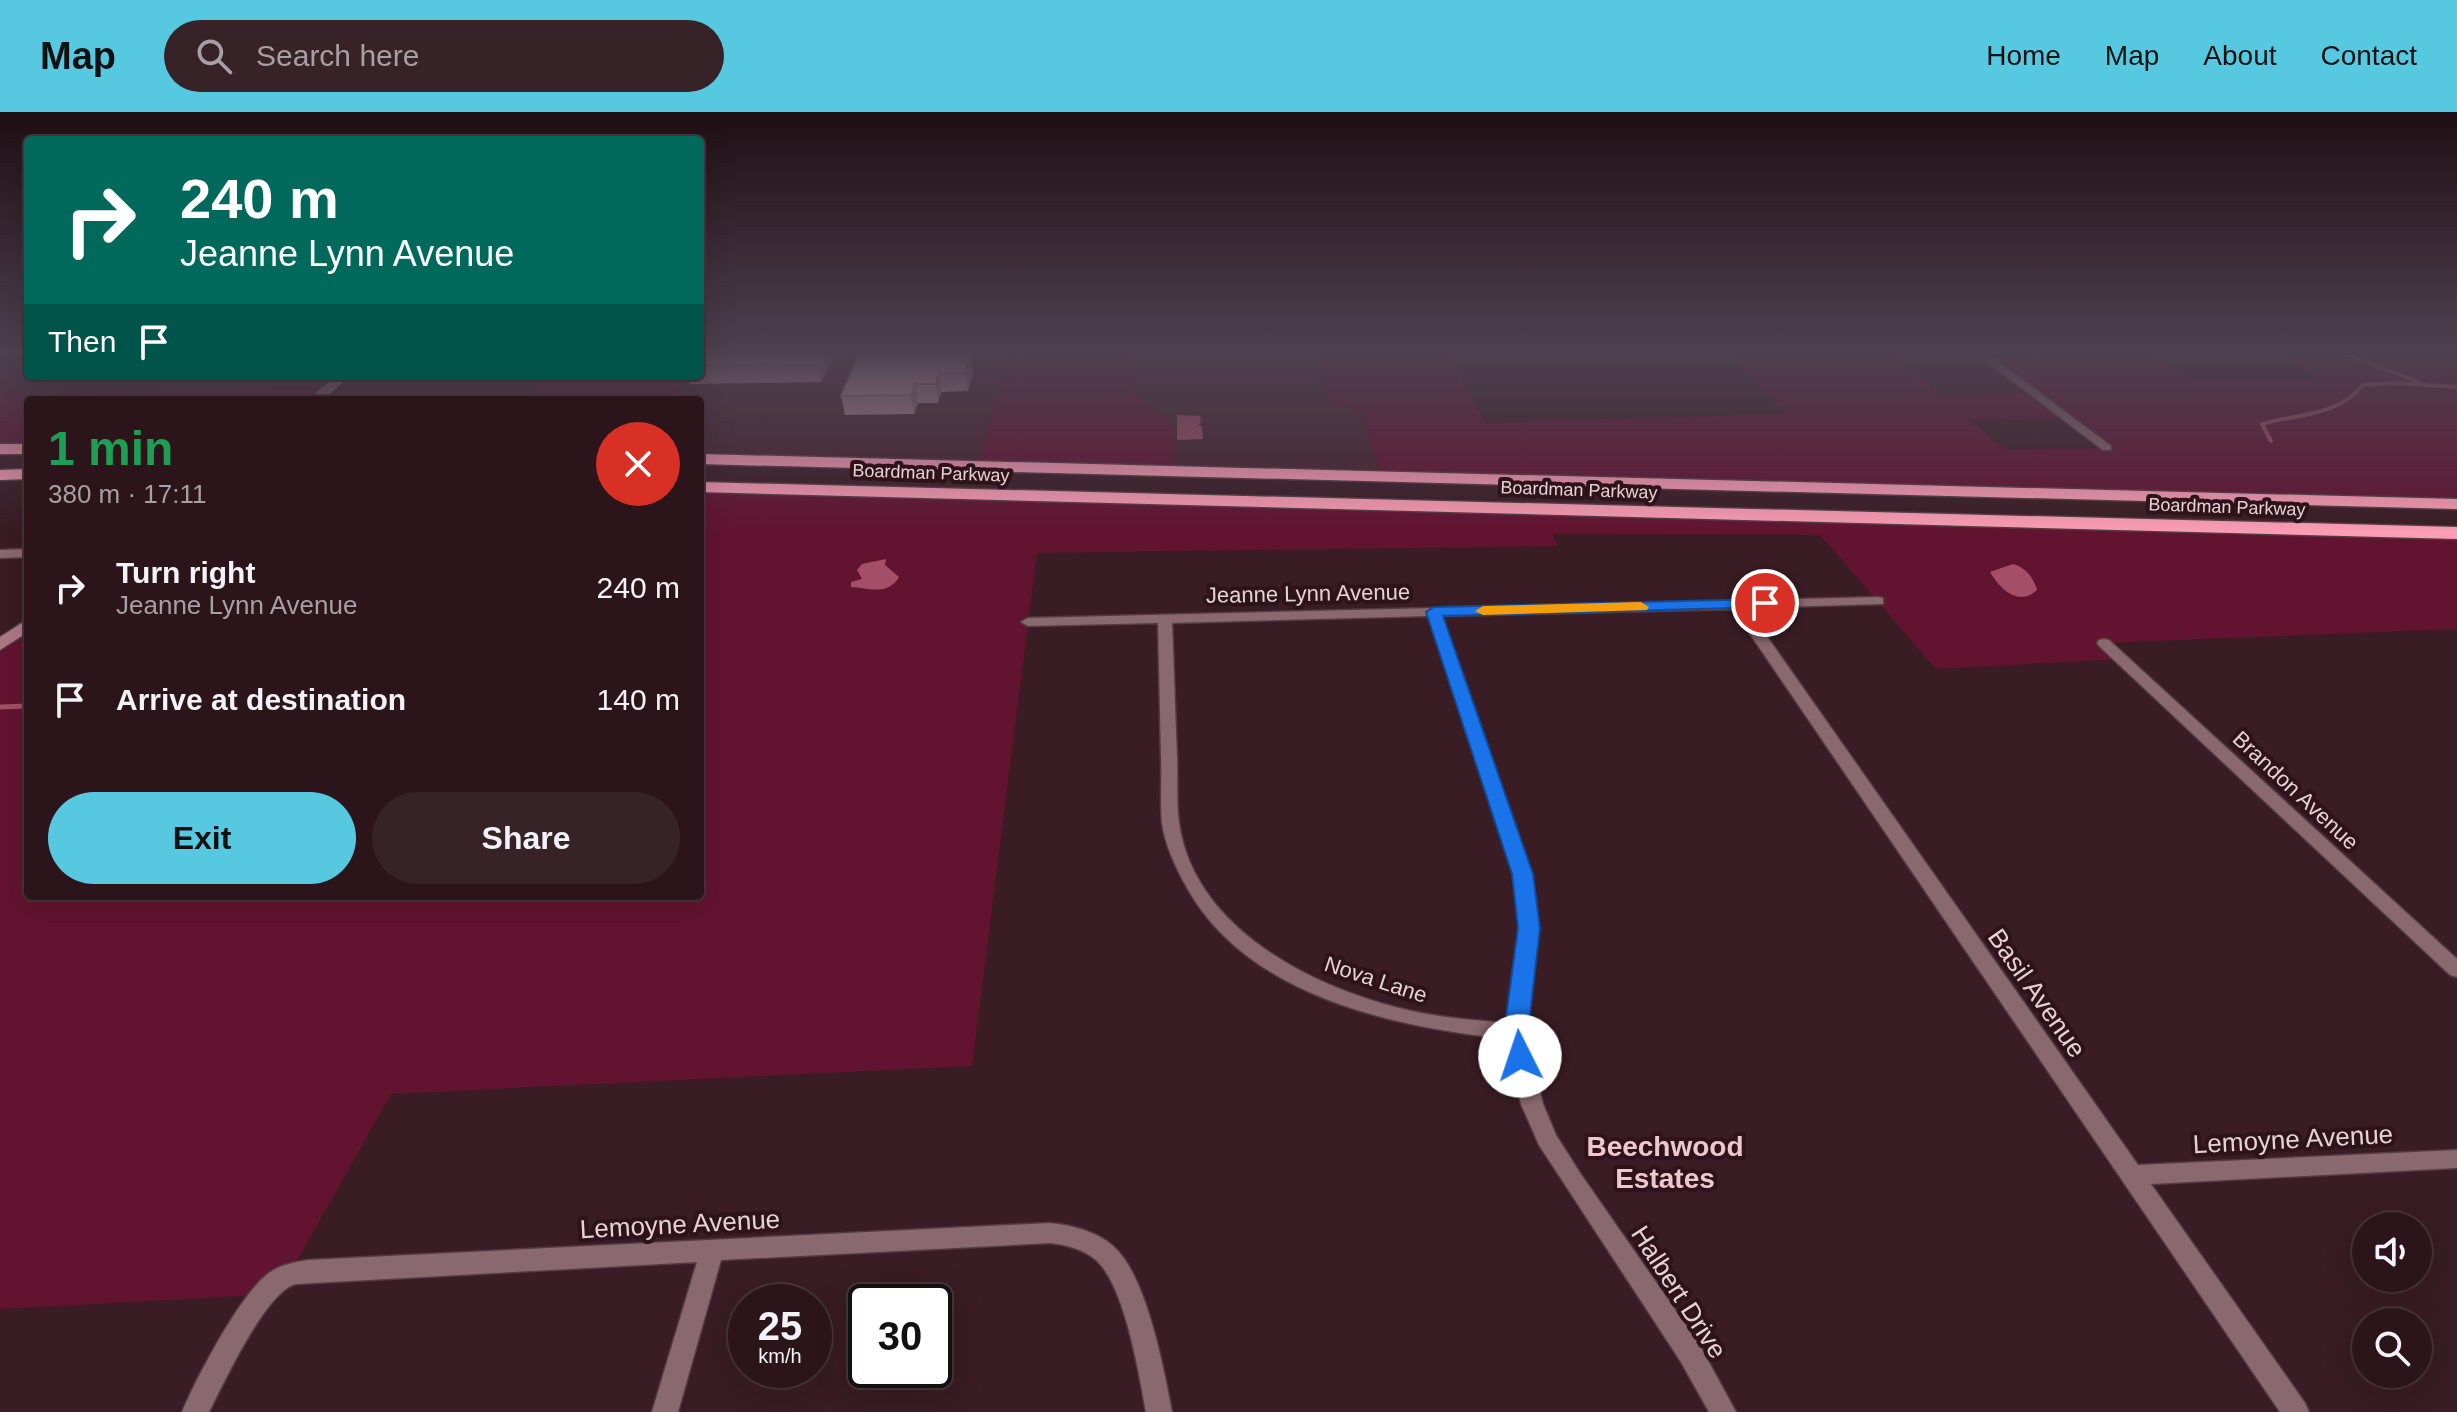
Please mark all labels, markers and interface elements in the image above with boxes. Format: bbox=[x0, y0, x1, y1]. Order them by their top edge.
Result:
search box bbox=[164, 20, 724, 92]
icon: search bbox=[192, 34, 236, 78]
text: Map bbox=[40, 35, 116, 77]
text: Search here bbox=[256, 39, 419, 72]
text: Home bbox=[1986, 40, 2061, 71]
text: Map bbox=[2105, 40, 2159, 71]
text: About bbox=[2203, 40, 2277, 71]
text: Contact bbox=[2321, 40, 2417, 71]
text: 240 m bbox=[180, 167, 339, 230]
icon: right bbox=[48, 168, 152, 272]
text: Jeanne Lynn Avenue bbox=[180, 233, 514, 274]
icon: arrive bbox=[132, 320, 176, 364]
text: Then bbox=[48, 325, 116, 358]
text: 1 min bbox=[48, 422, 173, 475]
button: close bbox=[596, 422, 680, 506]
street label: Boardman Parkway bbox=[852, 460, 1010, 486]
street label: Boardman Parkway bbox=[1500, 477, 1658, 503]
text: 380 m · 17:11 bbox=[48, 479, 207, 509]
street label: Boardman Parkway bbox=[2148, 494, 2306, 520]
text: Turn right bbox=[116, 556, 255, 589]
icon: right bbox=[48, 566, 92, 610]
pin bbox=[1731, 569, 1799, 637]
text: 240 m bbox=[597, 571, 680, 604]
street label: Jeanne Lynn Avenue bbox=[1206, 579, 1410, 608]
icon: arrive bbox=[1743, 581, 1787, 625]
text: Jeanne Lynn Avenue bbox=[116, 590, 357, 620]
icon: arrive bbox=[48, 678, 92, 722]
text: Arrive at destination bbox=[116, 683, 406, 716]
text: 140 m bbox=[597, 683, 680, 716]
street label: Brandon Avenue bbox=[2228, 726, 2364, 855]
button: Exit bbox=[48, 792, 356, 884]
button: Share bbox=[372, 792, 680, 884]
street label: Basil Avenue bbox=[1982, 923, 2092, 1063]
street label: Nova Lane bbox=[1321, 951, 1430, 1008]
position arrow bbox=[1478, 1014, 1562, 1098]
street label: Lemoyne Avenue bbox=[2192, 1119, 2394, 1159]
district label: Beechwood Estates bbox=[1586, 1131, 1744, 1194]
street label: Lemoyne Avenue bbox=[579, 1204, 781, 1244]
map controls bbox=[2352, 1212, 2432, 1388]
button: sound bbox=[2352, 1212, 2432, 1292]
street label: Halbert Drive bbox=[1625, 1220, 1733, 1364]
speed limit sign: 30 bbox=[848, 1284, 952, 1388]
text: 25 bbox=[758, 1304, 802, 1348]
button: search bbox=[2352, 1308, 2432, 1388]
text: km/h bbox=[758, 1345, 802, 1367]

